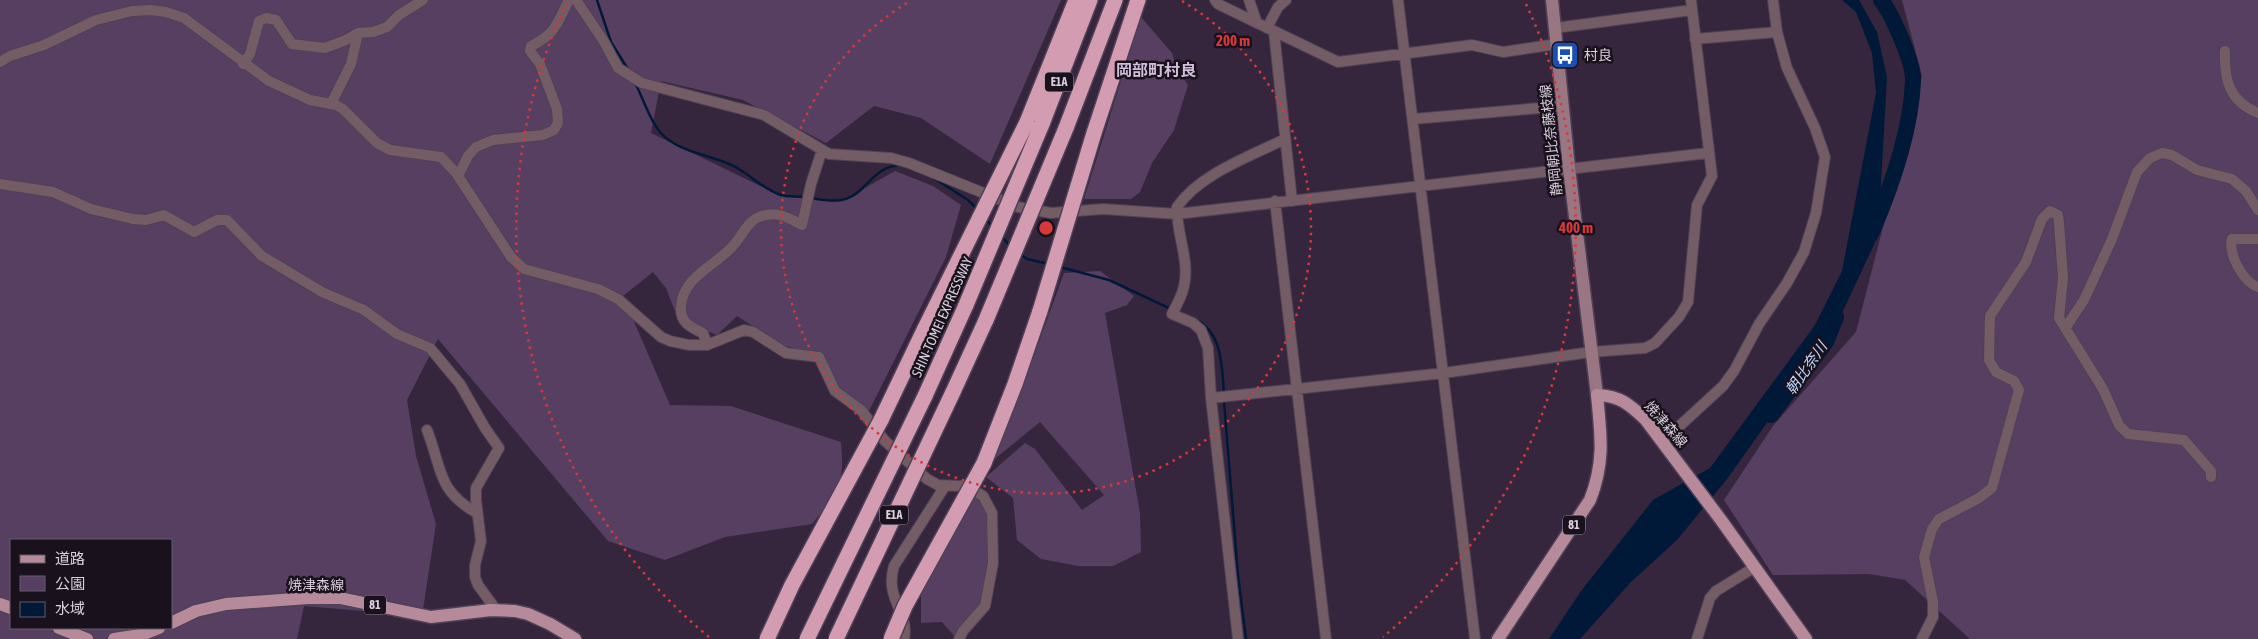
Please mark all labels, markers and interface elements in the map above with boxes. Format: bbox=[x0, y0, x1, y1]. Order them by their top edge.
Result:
text: 200 m bbox=[1216, 32, 1250, 49]
bus stop icon: 村良 bbox=[1550, 40, 1580, 70]
place label: 村良 bbox=[1584, 47, 1612, 63]
district label: 岡部町村良 bbox=[1116, 61, 1196, 79]
road number: E1A bbox=[1045, 72, 1073, 91]
street label: 静岡朝比奈藤枝線 bbox=[1537, 83, 1565, 197]
centre of rings bbox=[1037, 219, 1055, 237]
text: 400 m bbox=[1558, 219, 1593, 236]
street label: SHIN-TOMEI EXPRESSWAY bbox=[908, 254, 976, 379]
water label: 朝比奈川 bbox=[1782, 337, 1831, 397]
street label: 焼津森線 bbox=[1642, 398, 1690, 450]
road number: E1A bbox=[880, 506, 908, 524]
road number: 81 bbox=[1563, 516, 1585, 534]
legend bbox=[10, 539, 172, 629]
text: 道路 bbox=[55, 550, 85, 567]
text: 公園 bbox=[55, 575, 85, 592]
street label: 焼津森線 bbox=[288, 577, 344, 593]
road number: 81 bbox=[364, 596, 386, 614]
text: 水域 bbox=[55, 600, 85, 617]

